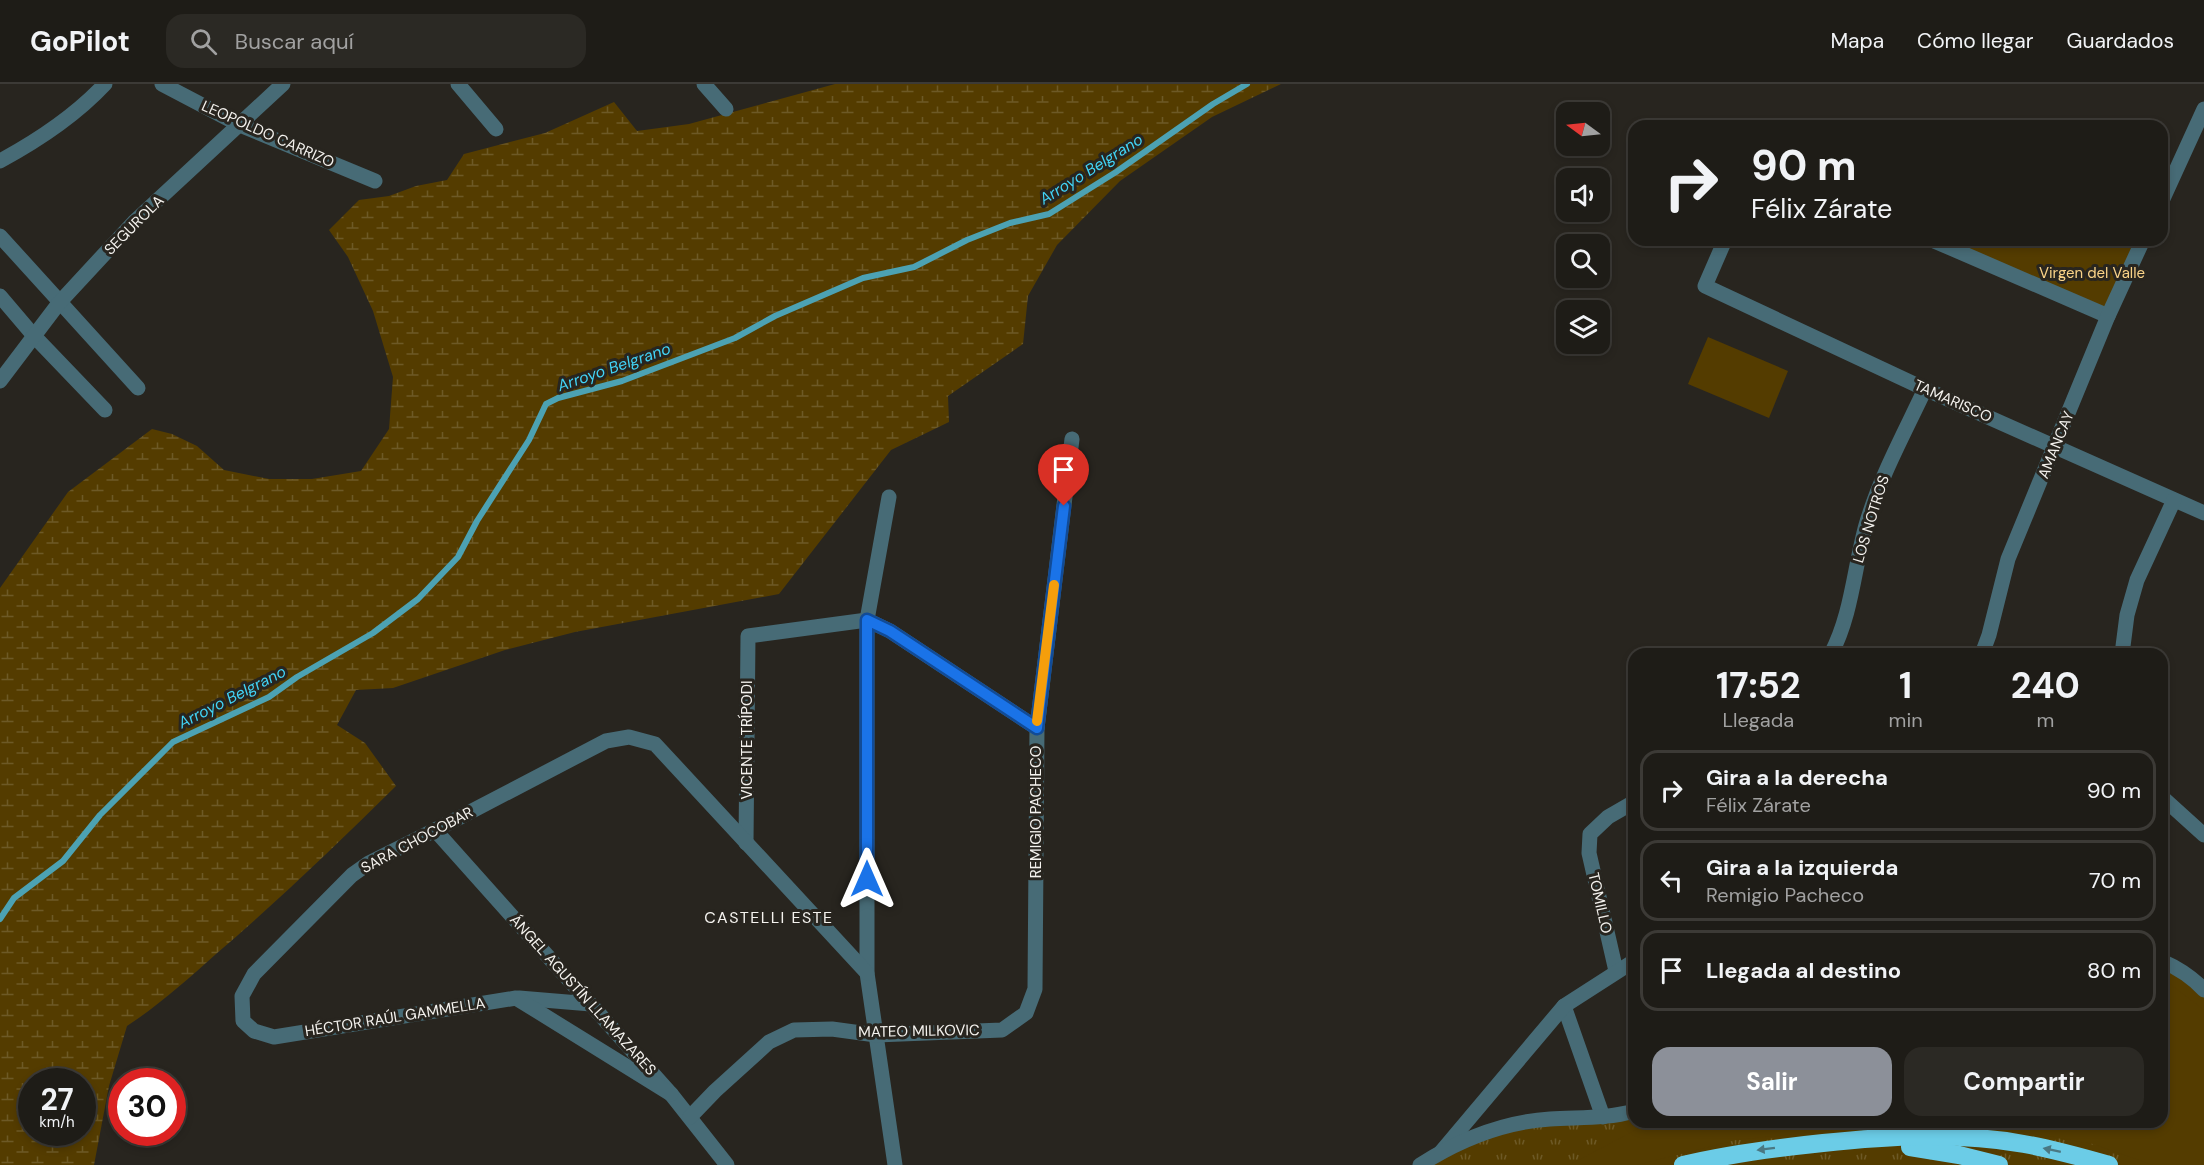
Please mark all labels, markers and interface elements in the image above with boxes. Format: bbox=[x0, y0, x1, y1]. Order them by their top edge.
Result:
search box bbox=[166, 14, 586, 68]
text: GoPilot bbox=[30, 23, 130, 60]
icon: search bbox=[187, 25, 220, 58]
text: Buscar aquí bbox=[235, 27, 354, 56]
text: Mapa bbox=[1830, 27, 1884, 55]
text: Cómo llegar bbox=[1917, 27, 2034, 55]
text: Guardados bbox=[2067, 27, 2174, 55]
street label: LEOPOLDO CARRIZO bbox=[198, 96, 338, 172]
north arrow bbox=[1556, 102, 1610, 156]
map controls bbox=[1556, 102, 1610, 354]
water label: Arroyo Belgrano bbox=[1034, 129, 1147, 210]
text: 90 m bbox=[1751, 138, 1857, 193]
icon: right bbox=[1652, 144, 1730, 222]
button: sound bbox=[1556, 168, 1610, 222]
street label: SEGUROLA bbox=[100, 191, 168, 259]
text: Félix Zárate bbox=[1751, 191, 1892, 226]
button: search bbox=[1556, 234, 1610, 288]
park label: Virgen del Valle bbox=[2039, 263, 2145, 283]
button: layers bbox=[1556, 300, 1610, 354]
water label: Arroyo Belgrano bbox=[554, 338, 673, 397]
street label: TAMARISCO bbox=[1911, 375, 1995, 427]
street label: AMANCAY bbox=[2033, 408, 2079, 482]
pin bbox=[1038, 444, 1089, 506]
icon: arrive bbox=[1047, 453, 1080, 486]
street label: LOS NOTROS bbox=[1848, 473, 1894, 565]
water label: Arroyo Belgrano bbox=[174, 661, 290, 734]
text: 17:52 bbox=[1716, 662, 1801, 709]
text: 1 bbox=[1899, 662, 1912, 709]
text: 240 bbox=[2011, 662, 2080, 709]
street label: VICENTE TRÍPODI bbox=[737, 681, 757, 800]
text: Llegada bbox=[1722, 707, 1794, 733]
text: min bbox=[1889, 707, 1923, 733]
text: m bbox=[2036, 707, 2054, 733]
street label: REMIGIO PACHECO bbox=[1026, 746, 1046, 878]
text: Gira a la derecha bbox=[1706, 763, 1888, 792]
icon: right bbox=[1655, 774, 1688, 807]
text: 90 m bbox=[2087, 776, 2141, 805]
text: Félix Zárate bbox=[1706, 792, 1811, 818]
street label: SARA CHOCOBAR bbox=[357, 802, 477, 878]
position arrow bbox=[835, 847, 899, 911]
text: Gira a la izquierda bbox=[1706, 853, 1898, 882]
icon: left bbox=[1655, 864, 1688, 897]
text: 70 m bbox=[2089, 866, 2141, 895]
street label: TOMILLO bbox=[1583, 871, 1617, 935]
text: Remigio Pacheco bbox=[1706, 882, 1864, 908]
district label: CASTELLI ESTE bbox=[704, 907, 834, 928]
street label: ÁNGEL AGUSTÍN LLAMAZARES bbox=[505, 910, 661, 1080]
icon: arrive bbox=[1655, 954, 1688, 987]
text: Llegada al destino bbox=[1706, 956, 1901, 985]
text: 80 m bbox=[2087, 956, 2141, 985]
street label: HÉCTOR RAÚL GAMMELLA bbox=[303, 993, 487, 1041]
street label: MATEO MILKOVIC bbox=[858, 1020, 980, 1042]
button: Salir bbox=[1652, 1047, 1892, 1116]
button: Compartir bbox=[1904, 1047, 2144, 1116]
speed limit sign: 30 bbox=[108, 1068, 186, 1146]
text: 27 bbox=[40, 1080, 74, 1119]
text: km/h bbox=[39, 1112, 75, 1132]
one-way arrow bbox=[1757, 1144, 1776, 1153]
one-way arrow bbox=[2042, 1145, 2061, 1154]

